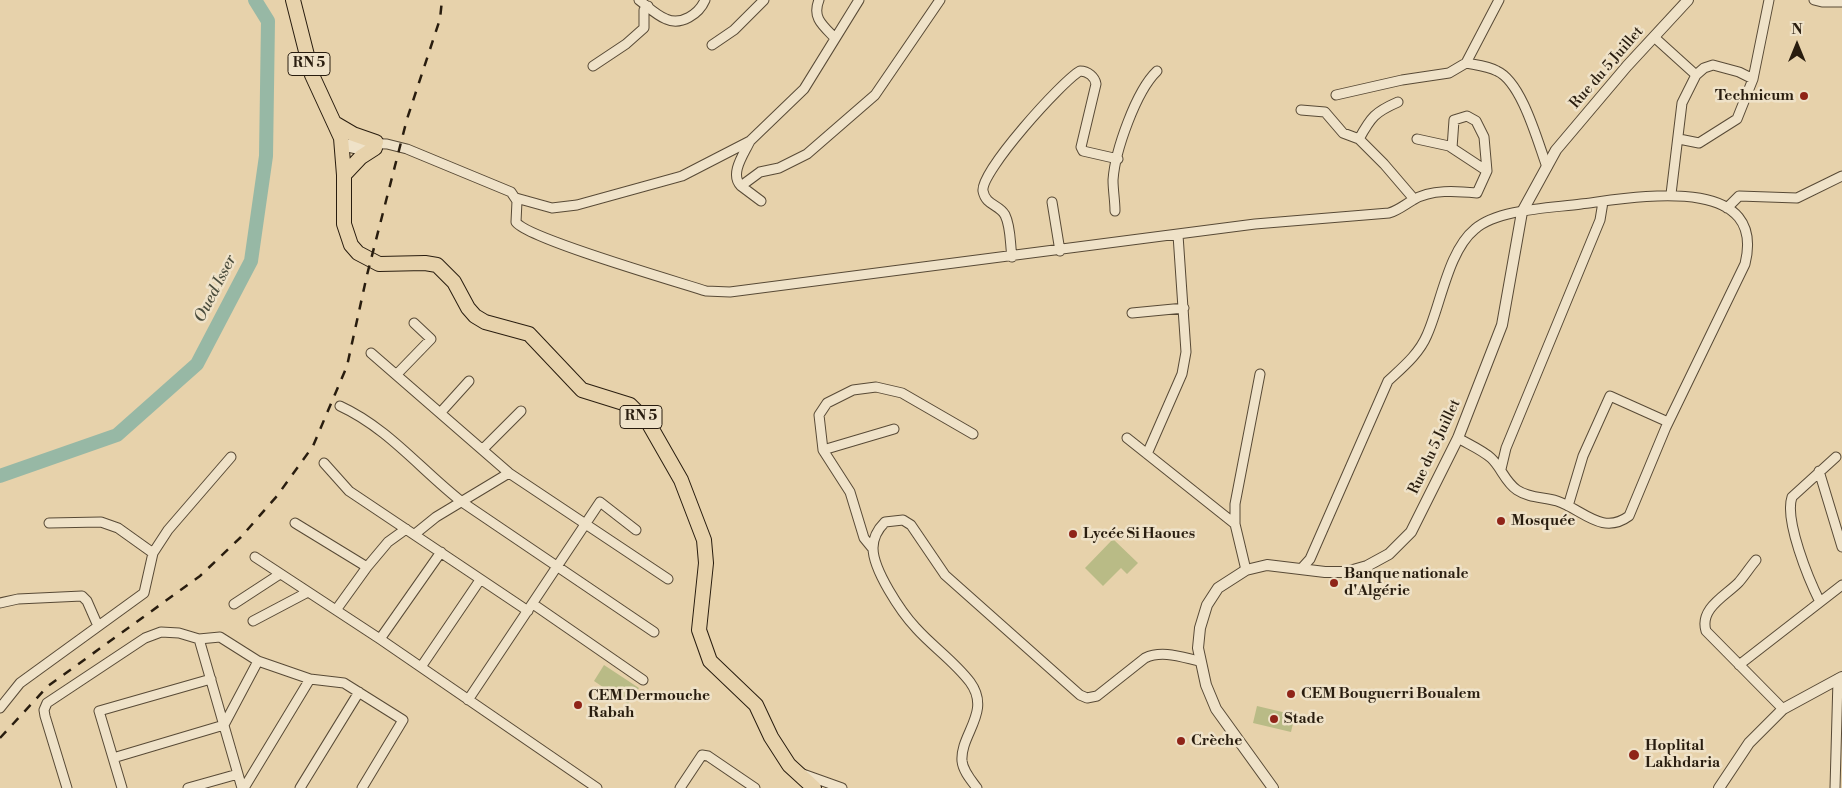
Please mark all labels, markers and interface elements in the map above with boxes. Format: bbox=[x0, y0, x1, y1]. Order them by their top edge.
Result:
north arrow bbox=[1772, 20, 1822, 70]
text: N bbox=[1791, 21, 1803, 39]
street label: Rue du 5 Juillet bbox=[1566, 23, 1648, 113]
road number: RN 5 bbox=[288, 52, 330, 76]
place label: Technicum bbox=[1715, 87, 1794, 105]
marker: Technicum bbox=[1798, 90, 1810, 102]
water label: Oued Isser bbox=[191, 252, 241, 326]
street label: Rue du 5 Juillet bbox=[1405, 397, 1465, 497]
road number: RN 5 bbox=[620, 406, 662, 428]
place label: Mosquée bbox=[1511, 512, 1575, 530]
marker: Mosquée bbox=[1495, 515, 1507, 527]
place label: Lycée Si Haoues bbox=[1083, 525, 1195, 543]
marker: Lycée Si Haoues bbox=[1067, 528, 1079, 540]
place label: Banque nationale d'Algérie bbox=[1344, 565, 1469, 600]
marker: Banque nationale d'Algérie bbox=[1328, 577, 1340, 589]
place label: CEM Bouguerri Boualem bbox=[1301, 685, 1480, 703]
place label: CEM Dermouche Rabah bbox=[588, 687, 710, 722]
marker: CEM Bouguerri Boualem bbox=[1285, 688, 1297, 700]
marker: CEM Dermouche Rabah bbox=[572, 699, 584, 711]
place label: Stade bbox=[1284, 710, 1324, 728]
marker: Stade bbox=[1268, 713, 1280, 725]
place label: Crèche bbox=[1191, 732, 1242, 750]
marker: Crèche bbox=[1175, 735, 1187, 747]
place label: Hoplital Lakhdaria bbox=[1645, 737, 1720, 772]
marker: Hoplital Lakhdaria bbox=[1627, 748, 1641, 762]

